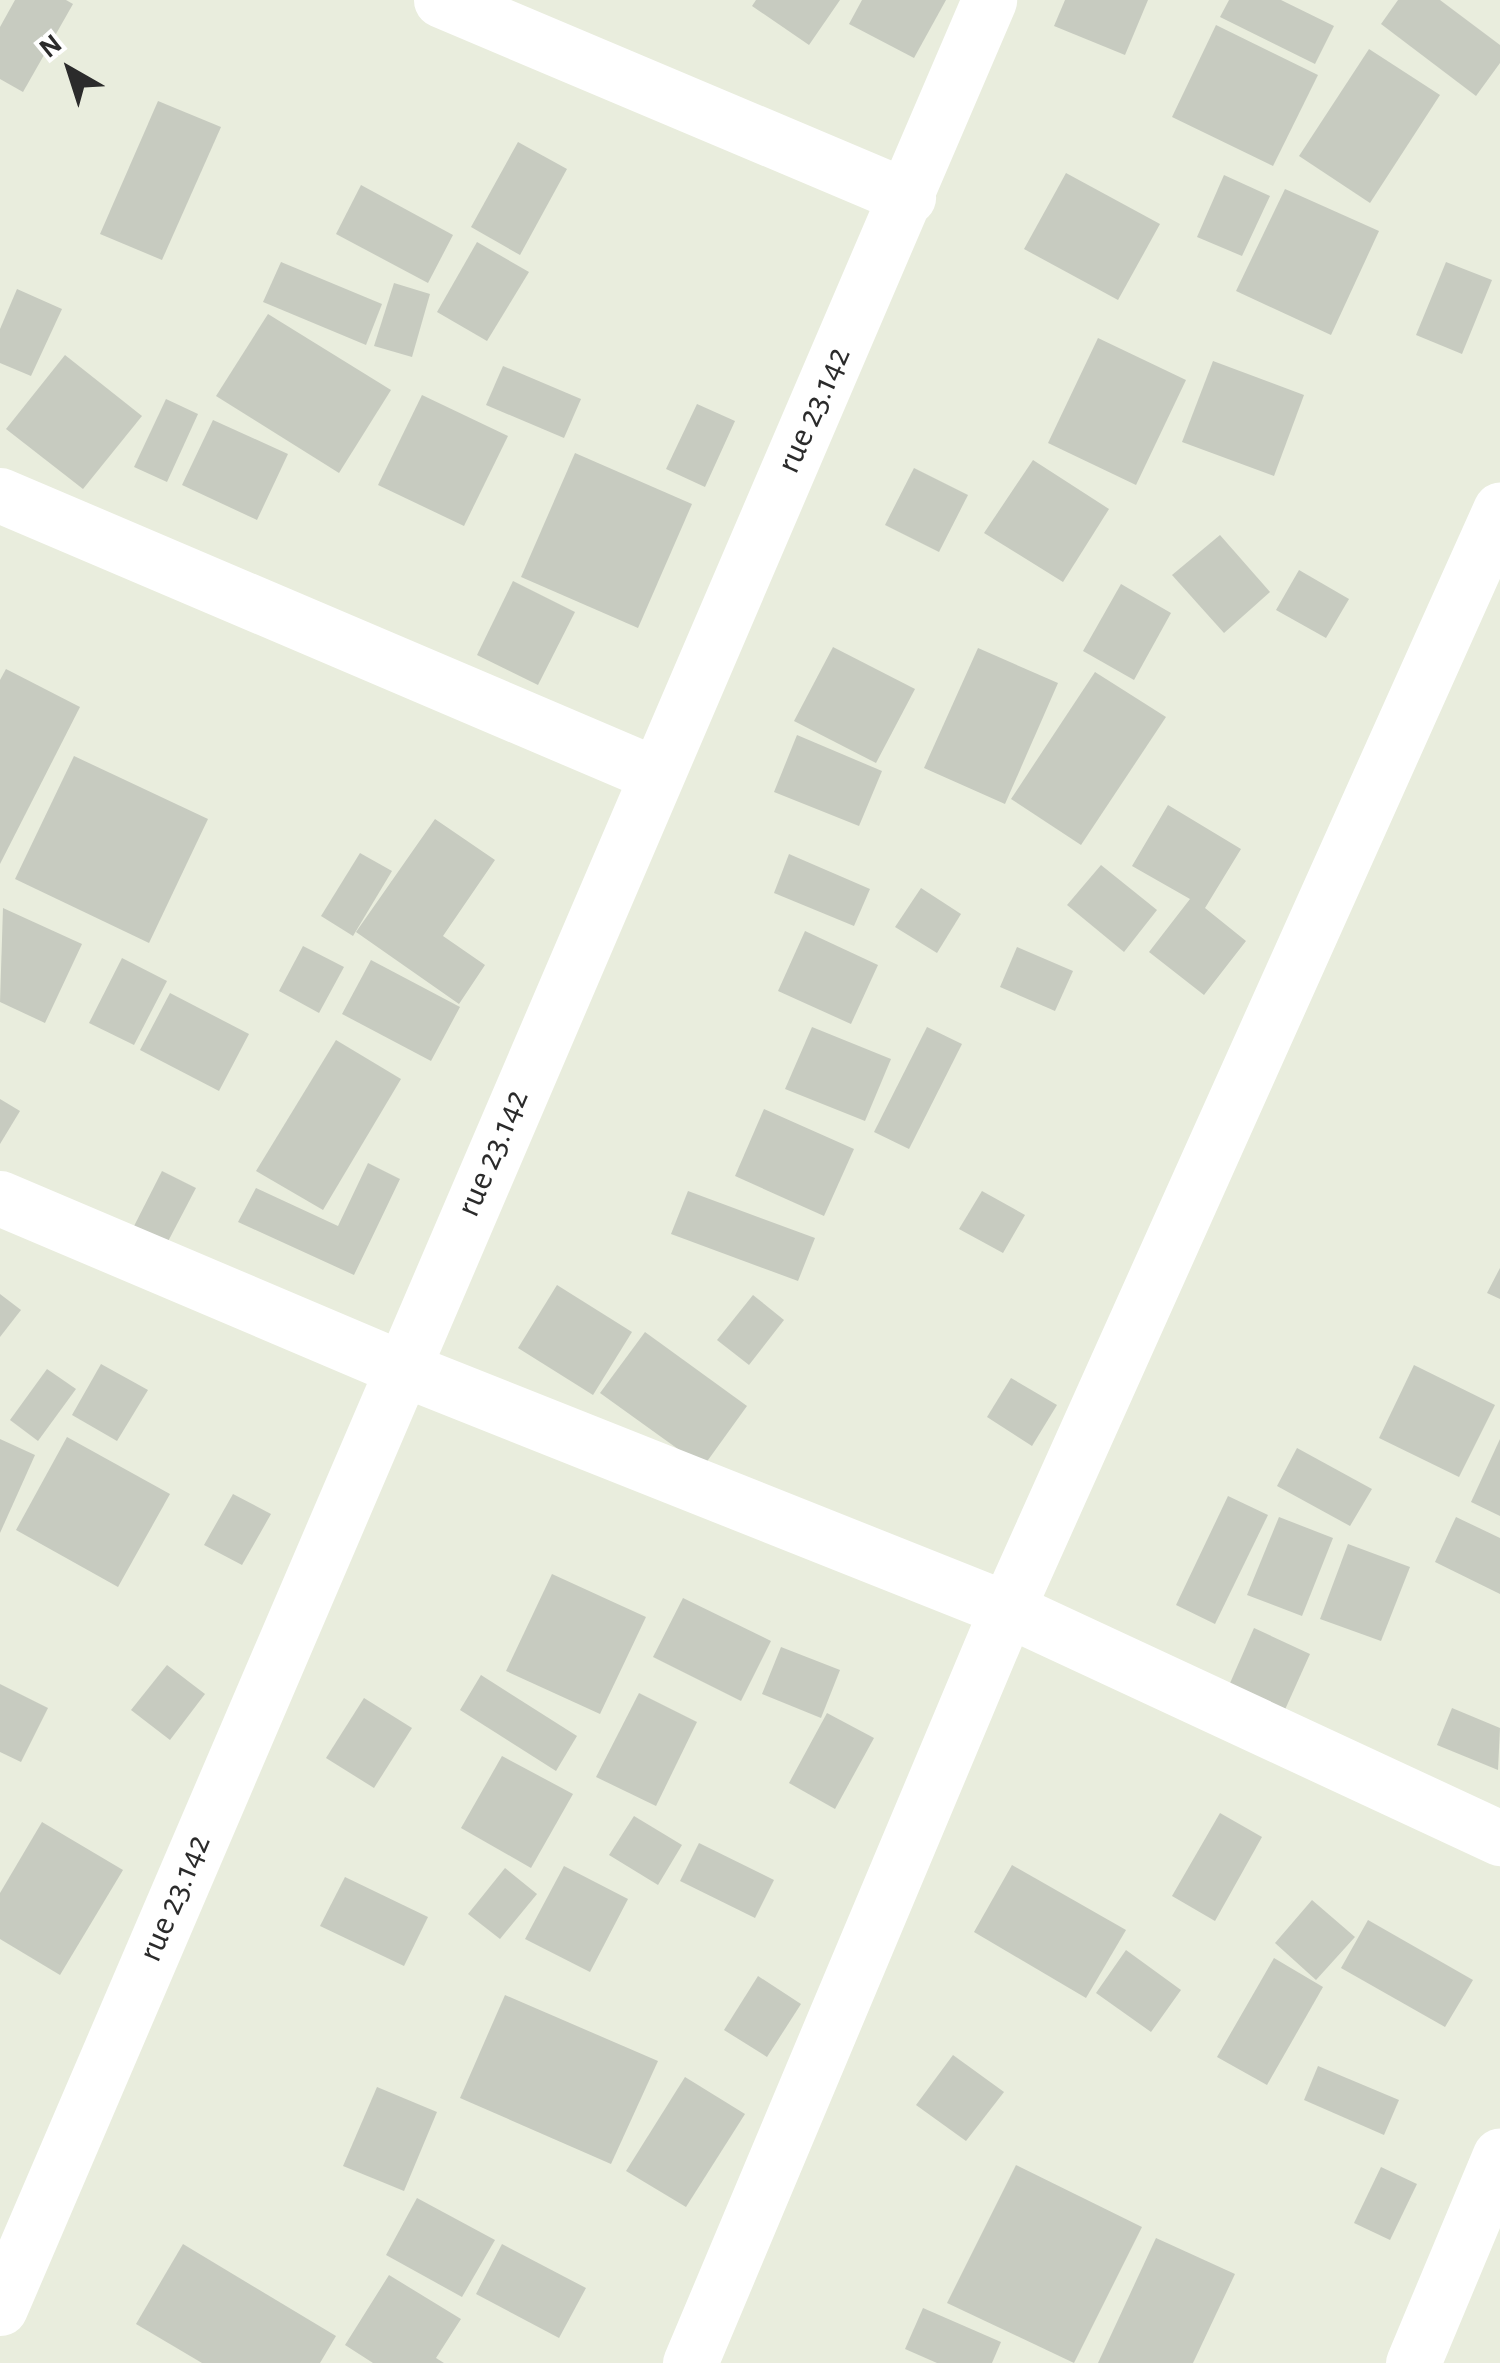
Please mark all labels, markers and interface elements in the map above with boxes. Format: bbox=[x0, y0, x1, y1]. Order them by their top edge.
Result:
north arrow bbox=[20, 20, 120, 120]
text: N bbox=[35, 30, 67, 64]
street label: rue 23.142 bbox=[768, 340, 860, 480]
street label: rue 23.142 bbox=[447, 1083, 539, 1223]
street label: rue 23.142 bbox=[129, 1828, 221, 1968]

